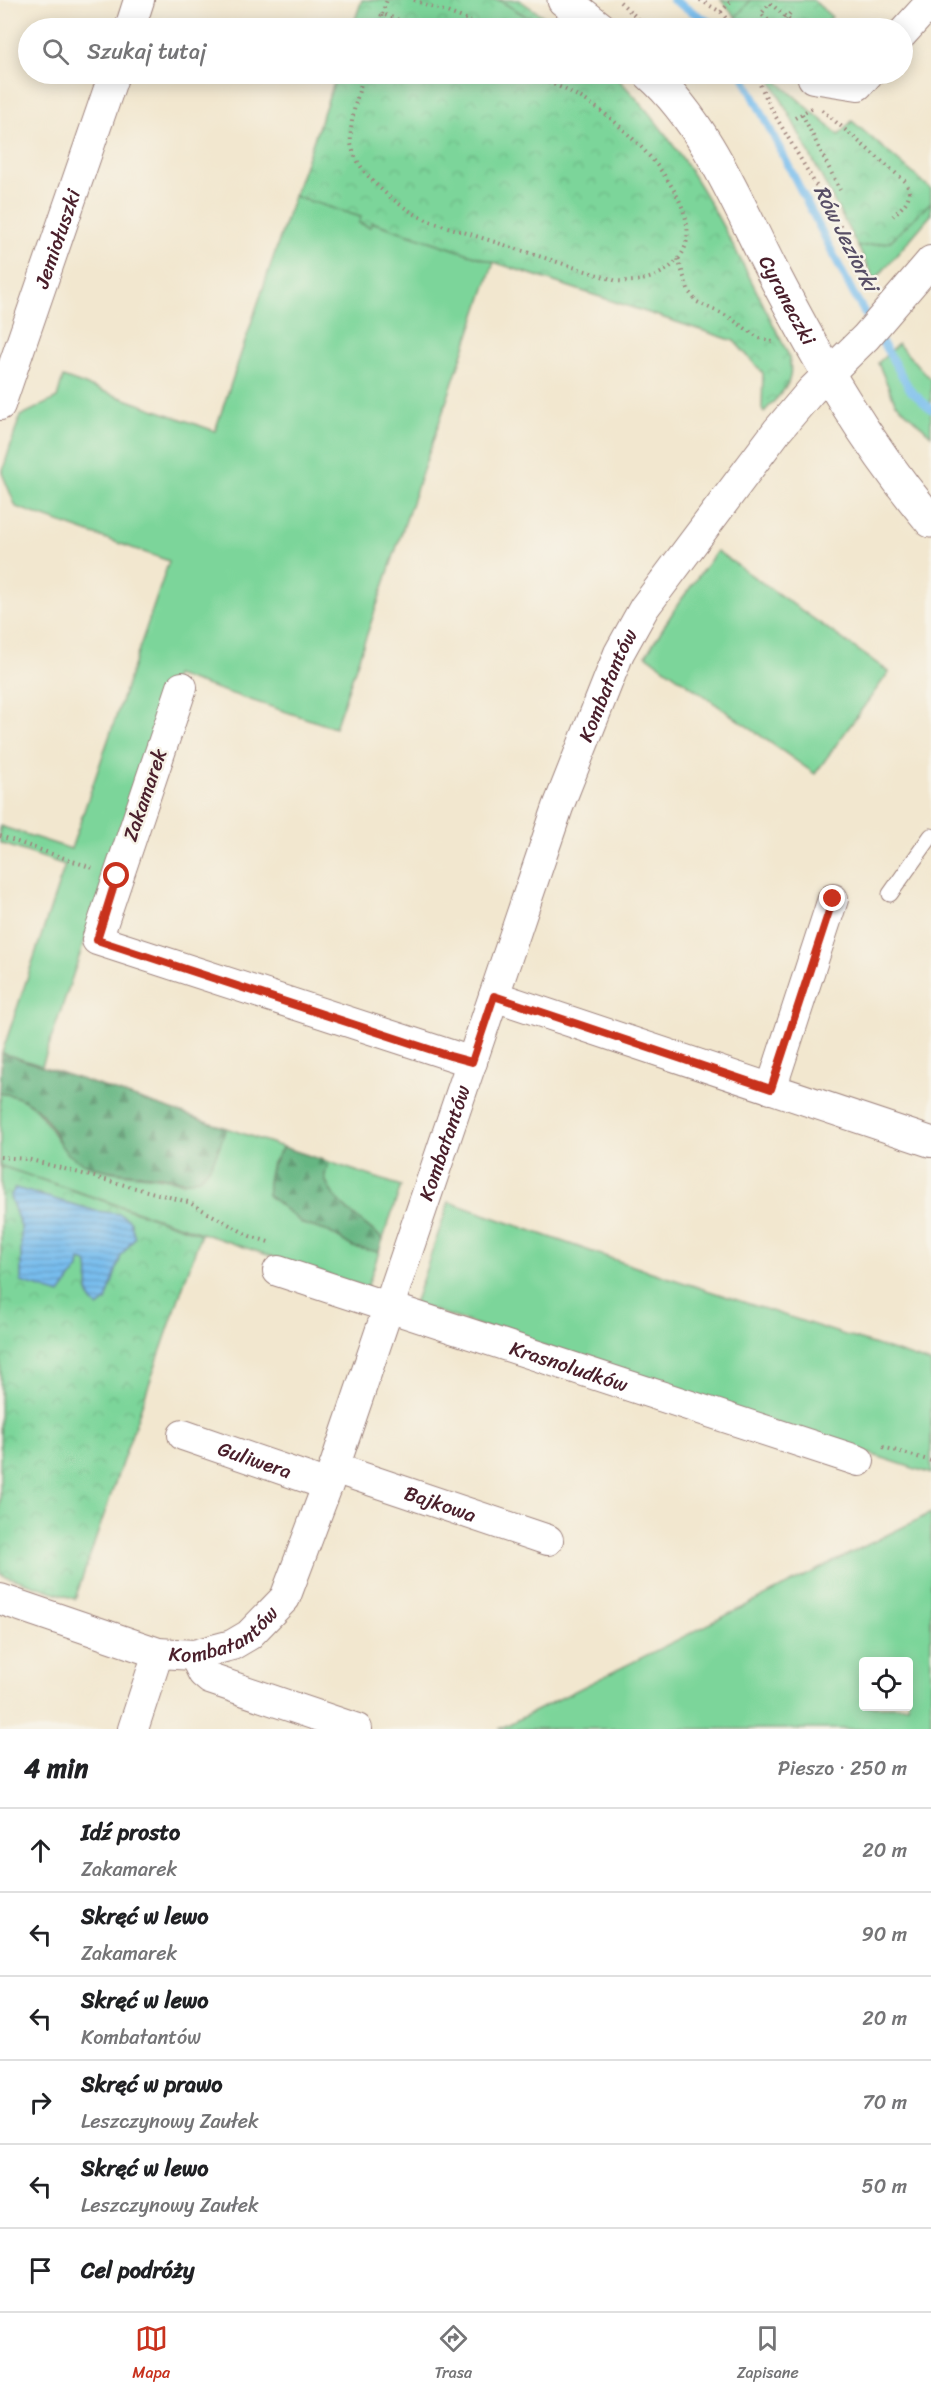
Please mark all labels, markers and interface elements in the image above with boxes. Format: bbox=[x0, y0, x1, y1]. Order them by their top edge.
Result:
search box bbox=[18, 18, 913, 84]
text: Szukaj tutaj bbox=[87, 32, 206, 71]
icon: search bbox=[39, 35, 72, 68]
water label: Rów Jeziorki bbox=[803, 178, 891, 302]
street label: Jemiołuszki bbox=[24, 183, 91, 294]
street label: Cyraneczki bbox=[749, 249, 826, 352]
street label: Kombatantów bbox=[568, 622, 647, 747]
street label: Zakamarek bbox=[113, 744, 177, 846]
route start bbox=[103, 862, 129, 888]
route end bbox=[819, 885, 845, 911]
street label: Kombatantów bbox=[408, 1080, 480, 1205]
street label: Krasnoludków bbox=[505, 1330, 633, 1402]
street label: Guliwera bbox=[213, 1431, 297, 1489]
street label: Bajkowa bbox=[400, 1475, 481, 1532]
street label: Kombatantów bbox=[168, 1597, 287, 1673]
map controls bbox=[859, 1657, 913, 1711]
button: locate bbox=[859, 1657, 913, 1711]
text: 4 min bbox=[24, 1745, 88, 1791]
text: Pieszo · 250 m bbox=[778, 1751, 907, 1786]
text: Idź prosto bbox=[81, 1813, 180, 1852]
text: 20 m bbox=[862, 1833, 907, 1868]
icon: ahead bbox=[24, 1834, 57, 1867]
text: Zakamarek bbox=[81, 1852, 177, 1887]
text: Skręć w lewo bbox=[81, 1897, 208, 1936]
text: 90 m bbox=[862, 1917, 907, 1952]
icon: left bbox=[24, 1918, 57, 1951]
text: Zakamarek bbox=[81, 1936, 177, 1971]
text: Skręć w lewo bbox=[81, 1981, 208, 2020]
text: 20 m bbox=[862, 2001, 907, 2036]
icon: left bbox=[24, 2002, 57, 2035]
text: Kombatantów bbox=[81, 2020, 201, 2055]
text: Skręć w prawo bbox=[81, 2065, 223, 2104]
text: 70 m bbox=[862, 2085, 907, 2120]
icon: right bbox=[24, 2086, 57, 2119]
text: Leszczynowy Zaułek bbox=[81, 2104, 259, 2139]
text: Skręć w lewo bbox=[81, 2149, 208, 2188]
text: 50 m bbox=[862, 2169, 907, 2204]
icon: left bbox=[24, 2170, 57, 2203]
text: Leszczynowy Zaułek bbox=[81, 2188, 259, 2223]
text: Cel podróży bbox=[81, 2251, 194, 2290]
icon: arrive bbox=[24, 2254, 57, 2287]
tab: Mapa bbox=[132, 2322, 170, 2387]
tab: Trasa bbox=[435, 2322, 472, 2387]
tab: Zapisane bbox=[737, 2322, 799, 2387]

